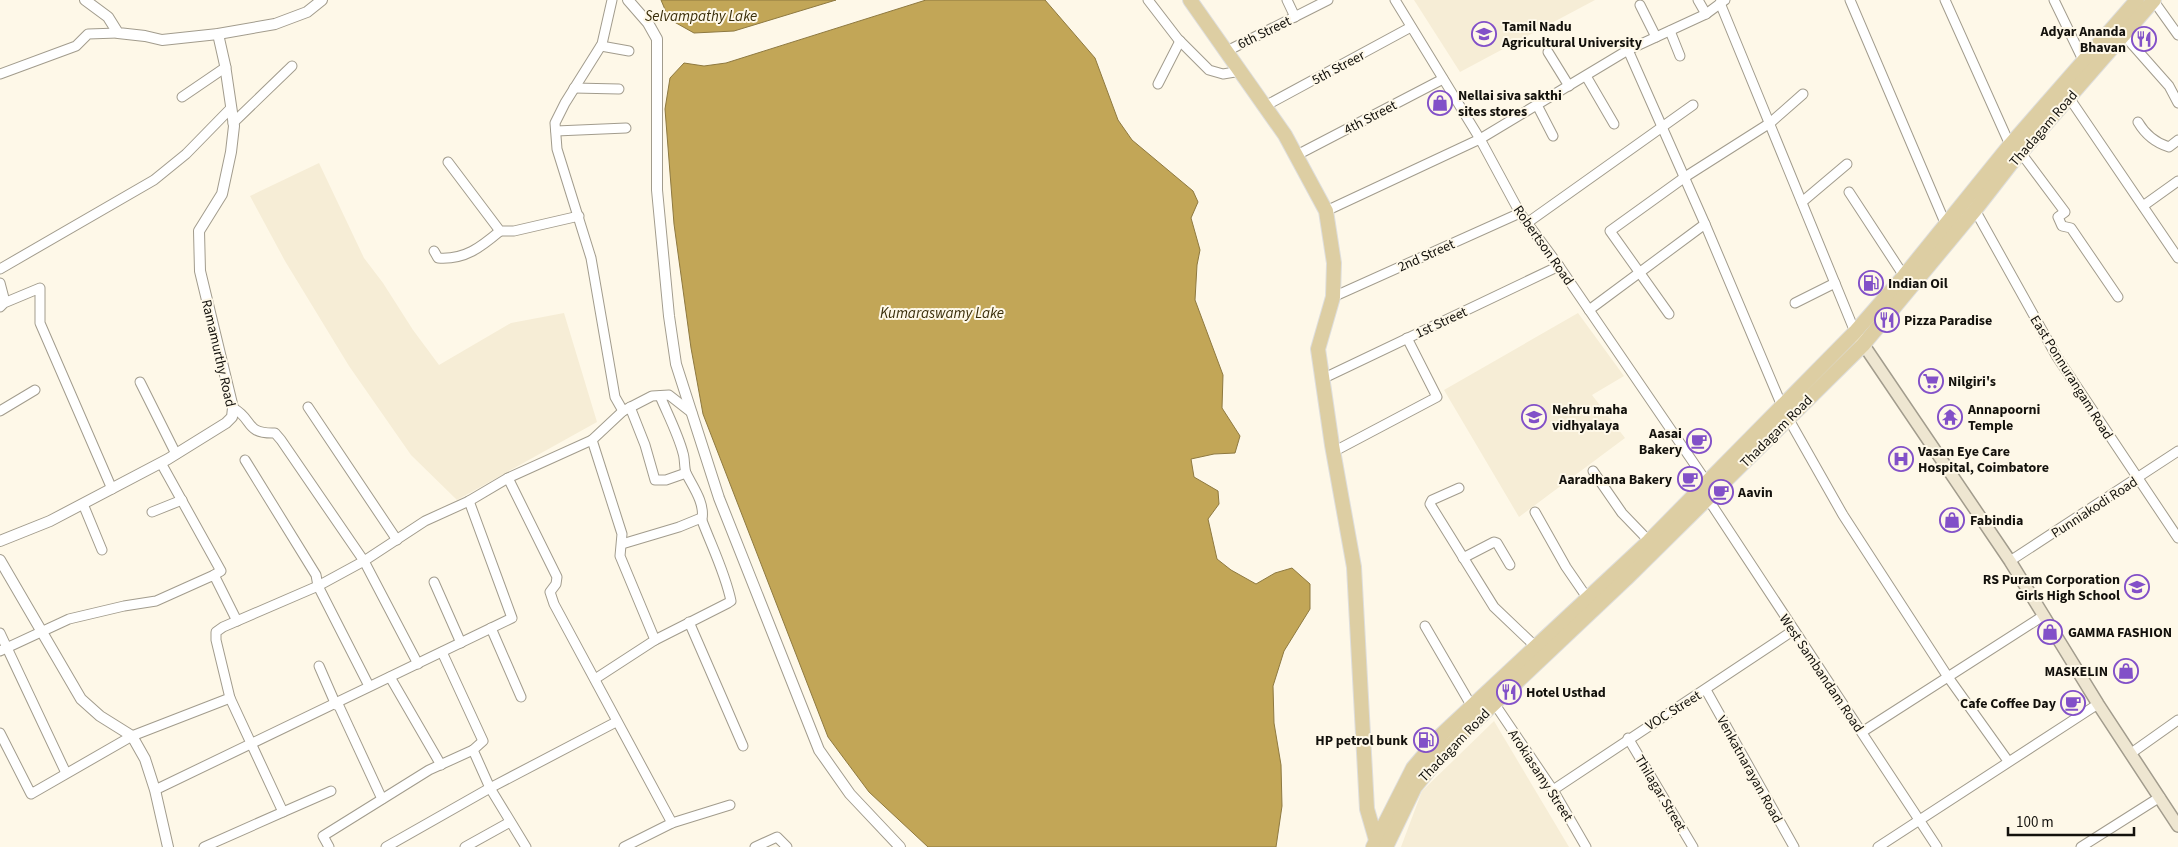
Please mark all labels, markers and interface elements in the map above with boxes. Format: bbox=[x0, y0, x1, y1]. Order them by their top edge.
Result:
water label: Selvampathy Lake bbox=[645, 6, 757, 27]
street label: 6th Street bbox=[1234, 11, 1295, 54]
place label: Tamil Nadu Agricultural University bbox=[1501, 17, 1643, 53]
school or university icon: Tamil Nadu Agricultural University bbox=[1471, 21, 1497, 47]
place label: Adyar Ananda Bhavan bbox=[2039, 22, 2126, 58]
restaurant icon: Adyar Ananda Bhavan bbox=[2131, 26, 2157, 52]
street label: 5th Streer bbox=[1308, 46, 1369, 90]
place label: Nellai siva sakthi sites stores bbox=[1458, 86, 1562, 122]
street label: Thadagam Road bbox=[2005, 86, 2083, 171]
shop icon: Nellai siva sakthi sites stores bbox=[1427, 90, 1453, 116]
street label: 4th Street bbox=[1341, 96, 1401, 140]
street label: Robertson Road bbox=[1508, 202, 1578, 290]
street label: 2nd Street bbox=[1395, 234, 1458, 277]
fuel station icon: Indian Oil bbox=[1858, 270, 1884, 296]
place label: Indian Oil bbox=[1888, 274, 1948, 294]
street label: Ramamurthy Road bbox=[196, 298, 240, 409]
street label: 1st Street bbox=[1412, 302, 1471, 344]
water label: Kumaraswamy Lake bbox=[880, 303, 1004, 324]
restaurant icon: Pizza Paradise bbox=[1874, 307, 1900, 333]
place label: Pizza Paradise bbox=[1904, 311, 1992, 331]
street label: East Ponnurangam Road bbox=[2025, 311, 2118, 444]
supermarket icon: Nilgiri's bbox=[1918, 368, 1944, 394]
place label: Nilgiri's bbox=[1948, 372, 1996, 392]
street label: Thadagam Road bbox=[1736, 391, 1817, 472]
place label: Nehru maha vidhyalaya bbox=[1552, 400, 1628, 436]
place label: Annapoorni Temple bbox=[1967, 400, 2041, 436]
school or university icon: Nehru maha vidhyalaya bbox=[1521, 404, 1547, 430]
temple icon: Annapoorni Temple bbox=[1937, 404, 1963, 430]
place label: Aasai Bakery bbox=[1639, 424, 1683, 460]
cafe icon: Aasai Bakery bbox=[1686, 428, 1712, 454]
place label: Vasan Eye Care Hospital, Coimbatore bbox=[1917, 442, 2049, 478]
hospital icon: Vasan Eye Care Hospital, Coimbatore bbox=[1888, 446, 1914, 472]
cafe icon: Aaradhana Bakery bbox=[1677, 466, 1703, 492]
place label: Aaradhana Bakery bbox=[1558, 470, 1673, 490]
street label: Punniakodi Road bbox=[2047, 472, 2142, 543]
cafe icon: Aavin bbox=[1708, 479, 1734, 505]
place label: Aavin bbox=[1737, 483, 1773, 503]
shop icon: Fabindia bbox=[1939, 507, 1965, 533]
place label: Fabindia bbox=[1970, 511, 2023, 531]
place label: RS Puram Corporation Girls High School bbox=[1983, 570, 2120, 606]
school or university icon: RS Puram Corporation Girls High School bbox=[2124, 574, 2150, 600]
street label: West Sambandam Road bbox=[1774, 610, 1868, 737]
shop icon: GAMMA FASHION bbox=[2037, 619, 2063, 645]
place label: GAMMA FASHION bbox=[2068, 623, 2172, 643]
shop icon: MASKELIN bbox=[2113, 658, 2139, 684]
place label: MASKELIN bbox=[2044, 662, 2108, 682]
restaurant icon: Hotel Usthad bbox=[1496, 679, 1522, 705]
place label: Hotel Usthad bbox=[1526, 683, 1606, 703]
street label: VOC Street bbox=[1642, 686, 1705, 736]
cafe icon: Cafe Coffee Day bbox=[2060, 690, 2086, 716]
place label: Cafe Coffee Day bbox=[1960, 694, 2057, 714]
street label: Thadagam Road bbox=[1414, 704, 1495, 787]
street label: Venkatnarayan Road bbox=[1711, 712, 1787, 827]
street label: Arokiasamy Street bbox=[1503, 726, 1578, 826]
fuel station icon: HP petrol bunk bbox=[1413, 727, 1439, 753]
place label: HP petrol bunk bbox=[1315, 731, 1408, 751]
street label: Thilagar Street bbox=[1629, 752, 1691, 836]
scale bar bbox=[2008, 804, 2134, 836]
text: 100 m bbox=[2016, 812, 2054, 833]

